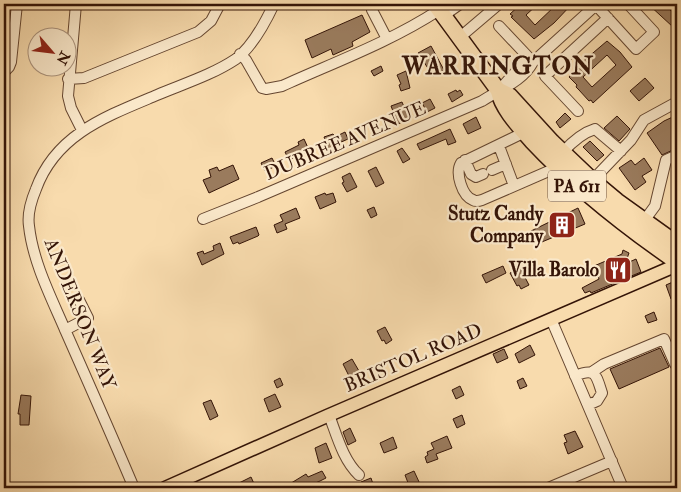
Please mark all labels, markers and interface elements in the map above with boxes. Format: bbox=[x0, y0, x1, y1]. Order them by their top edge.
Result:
north arrow bbox=[28, 28, 78, 78]
text: N bbox=[52, 47, 74, 68]
district label: WARRINGTON bbox=[401, 51, 594, 82]
street label: DUBREE AVENUE bbox=[261, 96, 430, 186]
road number: PA 611 bbox=[548, 170, 606, 202]
place label: Stutz Candy Company bbox=[448, 202, 544, 249]
building icon: Stutz Candy Company bbox=[547, 210, 577, 240]
street label: ANDERSON WAY bbox=[38, 234, 122, 394]
restaurant icon: Villa Barolo bbox=[603, 255, 633, 285]
place label: Villa Barolo bbox=[508, 258, 599, 282]
street label: BRISTOL ROAD bbox=[340, 318, 486, 398]

